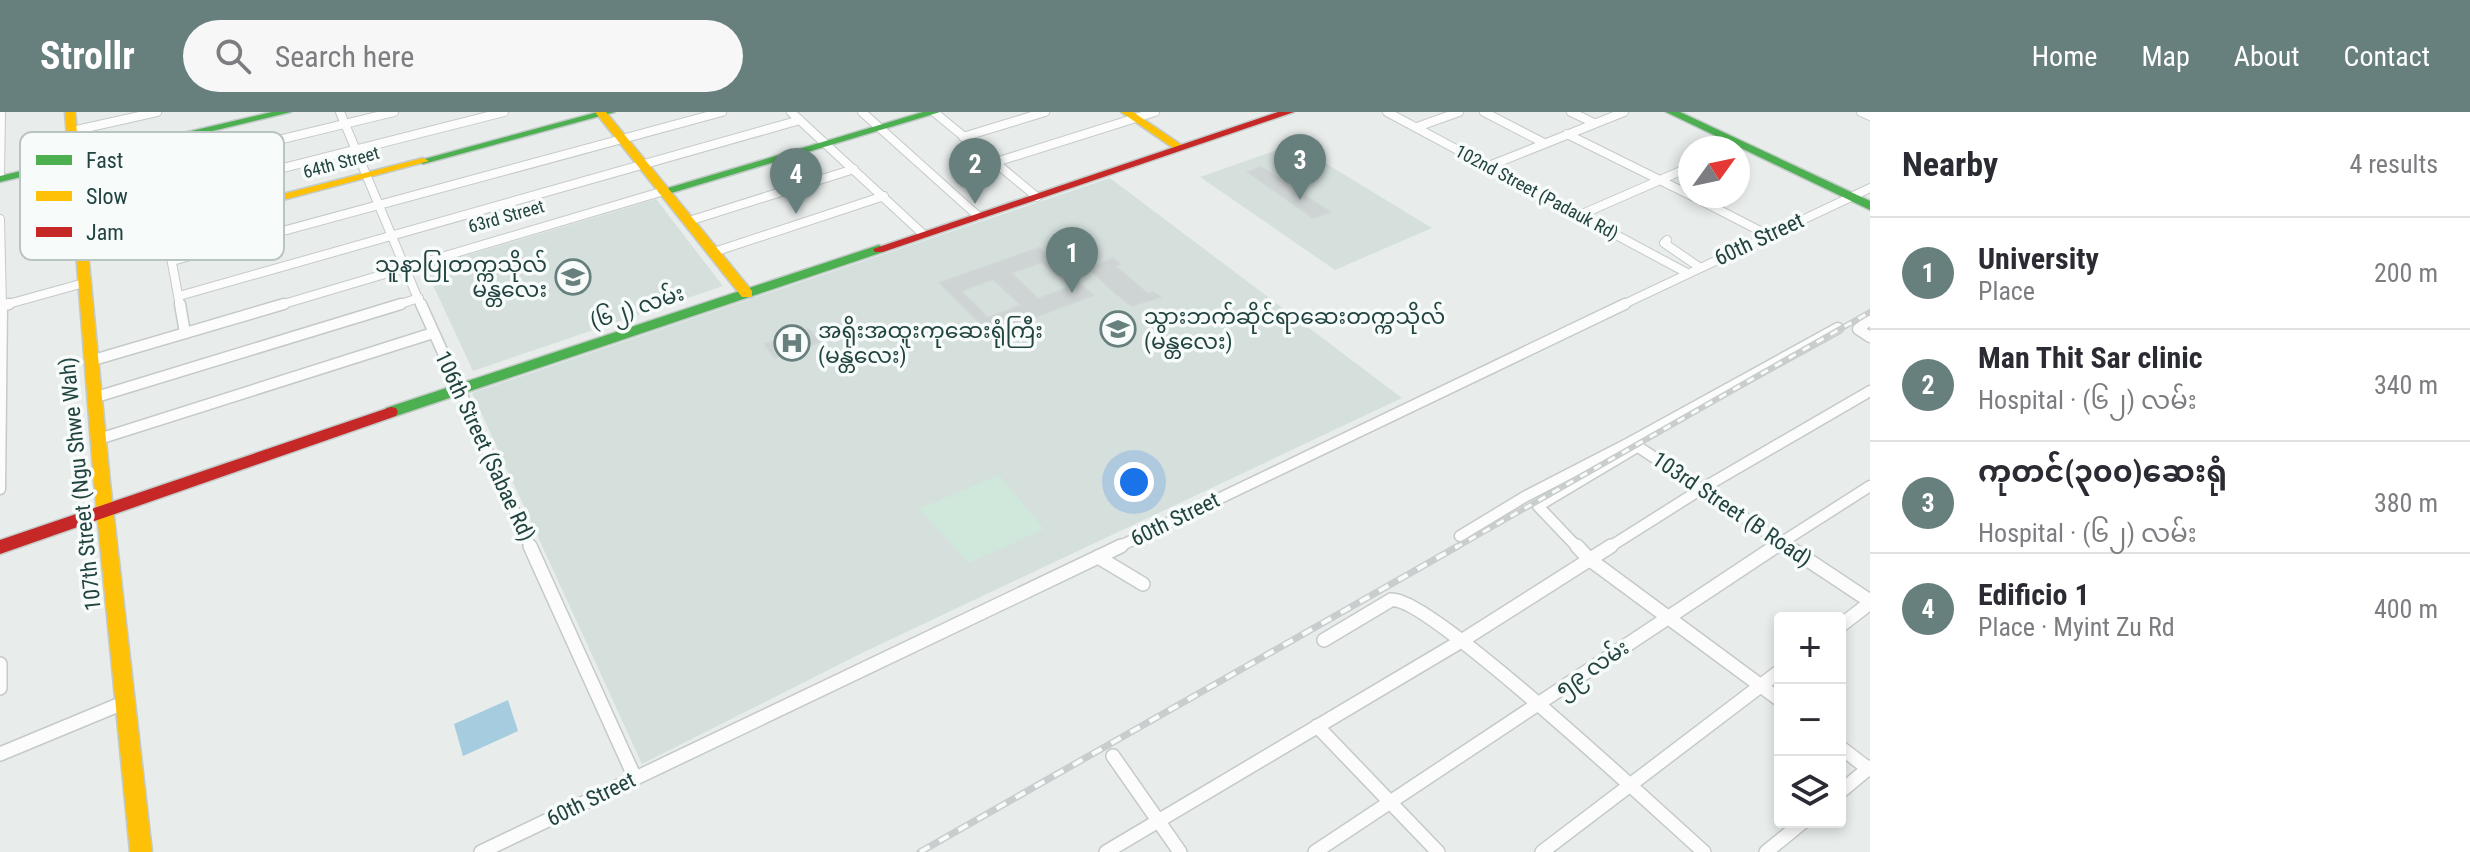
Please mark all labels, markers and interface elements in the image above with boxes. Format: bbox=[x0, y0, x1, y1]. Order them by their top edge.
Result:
search box bbox=[183, 20, 743, 92]
text: Strollr bbox=[40, 34, 135, 78]
icon: search bbox=[211, 34, 255, 78]
text: Search here bbox=[275, 39, 414, 74]
text: Home bbox=[2032, 40, 2097, 73]
text: Map bbox=[2141, 40, 2190, 73]
text: About bbox=[2234, 40, 2300, 73]
text: Contact bbox=[2344, 40, 2430, 73]
legend bbox=[20, 132, 284, 260]
pin: 3 bbox=[1274, 134, 1326, 200]
north arrow bbox=[1678, 136, 1750, 208]
pin: 2 bbox=[949, 138, 1001, 204]
street label: 102nd Street (Padauk Rd) bbox=[1451, 140, 1622, 245]
street label: 64th Street bbox=[301, 142, 381, 182]
text: Nearby bbox=[1902, 144, 1998, 184]
text: Fast bbox=[86, 148, 123, 173]
pin: 4 bbox=[770, 148, 822, 214]
text: 4 results bbox=[2349, 149, 2438, 179]
text: Slow bbox=[86, 184, 128, 209]
street label: 63rd Street bbox=[465, 195, 547, 237]
street label: 60th Street bbox=[1710, 207, 1808, 271]
text: Jam bbox=[86, 220, 124, 245]
pin: 1 bbox=[1046, 227, 1098, 293]
text: University bbox=[1978, 241, 2099, 276]
place label: သူနာပြုတက္ကသိုလ် မန္တလေး bbox=[375, 249, 547, 307]
school or university icon: သူနာပြုတက္ကသိုလ် မန္တလေး bbox=[554, 258, 592, 296]
text: 1 bbox=[1921, 258, 1935, 288]
text: 200 m bbox=[2374, 258, 2438, 288]
text: Place bbox=[1978, 276, 2035, 306]
street label: (၆၂) လမ်း bbox=[586, 277, 688, 339]
place label: သွားဘက်ဆိုင်ရာဆေးတက္ကသိုလ် (မန္တလေး) bbox=[1144, 301, 1445, 359]
school or university icon: သွားဘက်ဆိုင်ရာဆေးတက္ကသိုလ် (မန္တလေး) bbox=[1099, 310, 1137, 348]
place label: အရိုးအထူးကုဆေးရုံကြီး (မန္တလေး) bbox=[818, 315, 1043, 373]
hospital icon: အရိုးအထူးကုဆေးရုံကြီး (မန္တလေး) bbox=[773, 324, 811, 362]
text: Man Thit Sar clinic bbox=[1978, 340, 2203, 375]
street label: 106th Street (Sabae Rd) bbox=[429, 347, 540, 545]
street label: 107th Street (Ngu Shwe Wah) bbox=[54, 356, 107, 612]
text: 2 bbox=[1921, 370, 1935, 400]
text: 340 m bbox=[2374, 370, 2438, 400]
text: Hospital · (၆၂) လမ်း bbox=[1978, 385, 2197, 415]
street label: 103rd Street (B Road) bbox=[1647, 446, 1816, 572]
text: ကုတင်(၃၀၀)ဆေးရုံ bbox=[1978, 454, 2227, 489]
your location bbox=[1114, 462, 1154, 502]
street label: 60th Street bbox=[1127, 487, 1223, 551]
text: 3 bbox=[1921, 488, 1935, 518]
text: 380 m bbox=[2374, 488, 2438, 518]
text: Hospital · (၆၂) လမ်း bbox=[1978, 518, 2197, 548]
text: Edificio 1 bbox=[1978, 577, 2090, 612]
text: 4 bbox=[1921, 594, 1935, 624]
text: 400 m bbox=[2374, 594, 2438, 624]
map controls bbox=[1774, 612, 1846, 828]
button: + bbox=[1774, 612, 1846, 684]
text: Place · Myint Zu Rd bbox=[1978, 612, 2175, 642]
street label: ၅၉ လမ်း bbox=[1549, 632, 1636, 706]
button: − bbox=[1774, 684, 1846, 756]
button: layers bbox=[1774, 756, 1846, 828]
street label: 60th Street bbox=[543, 767, 639, 831]

